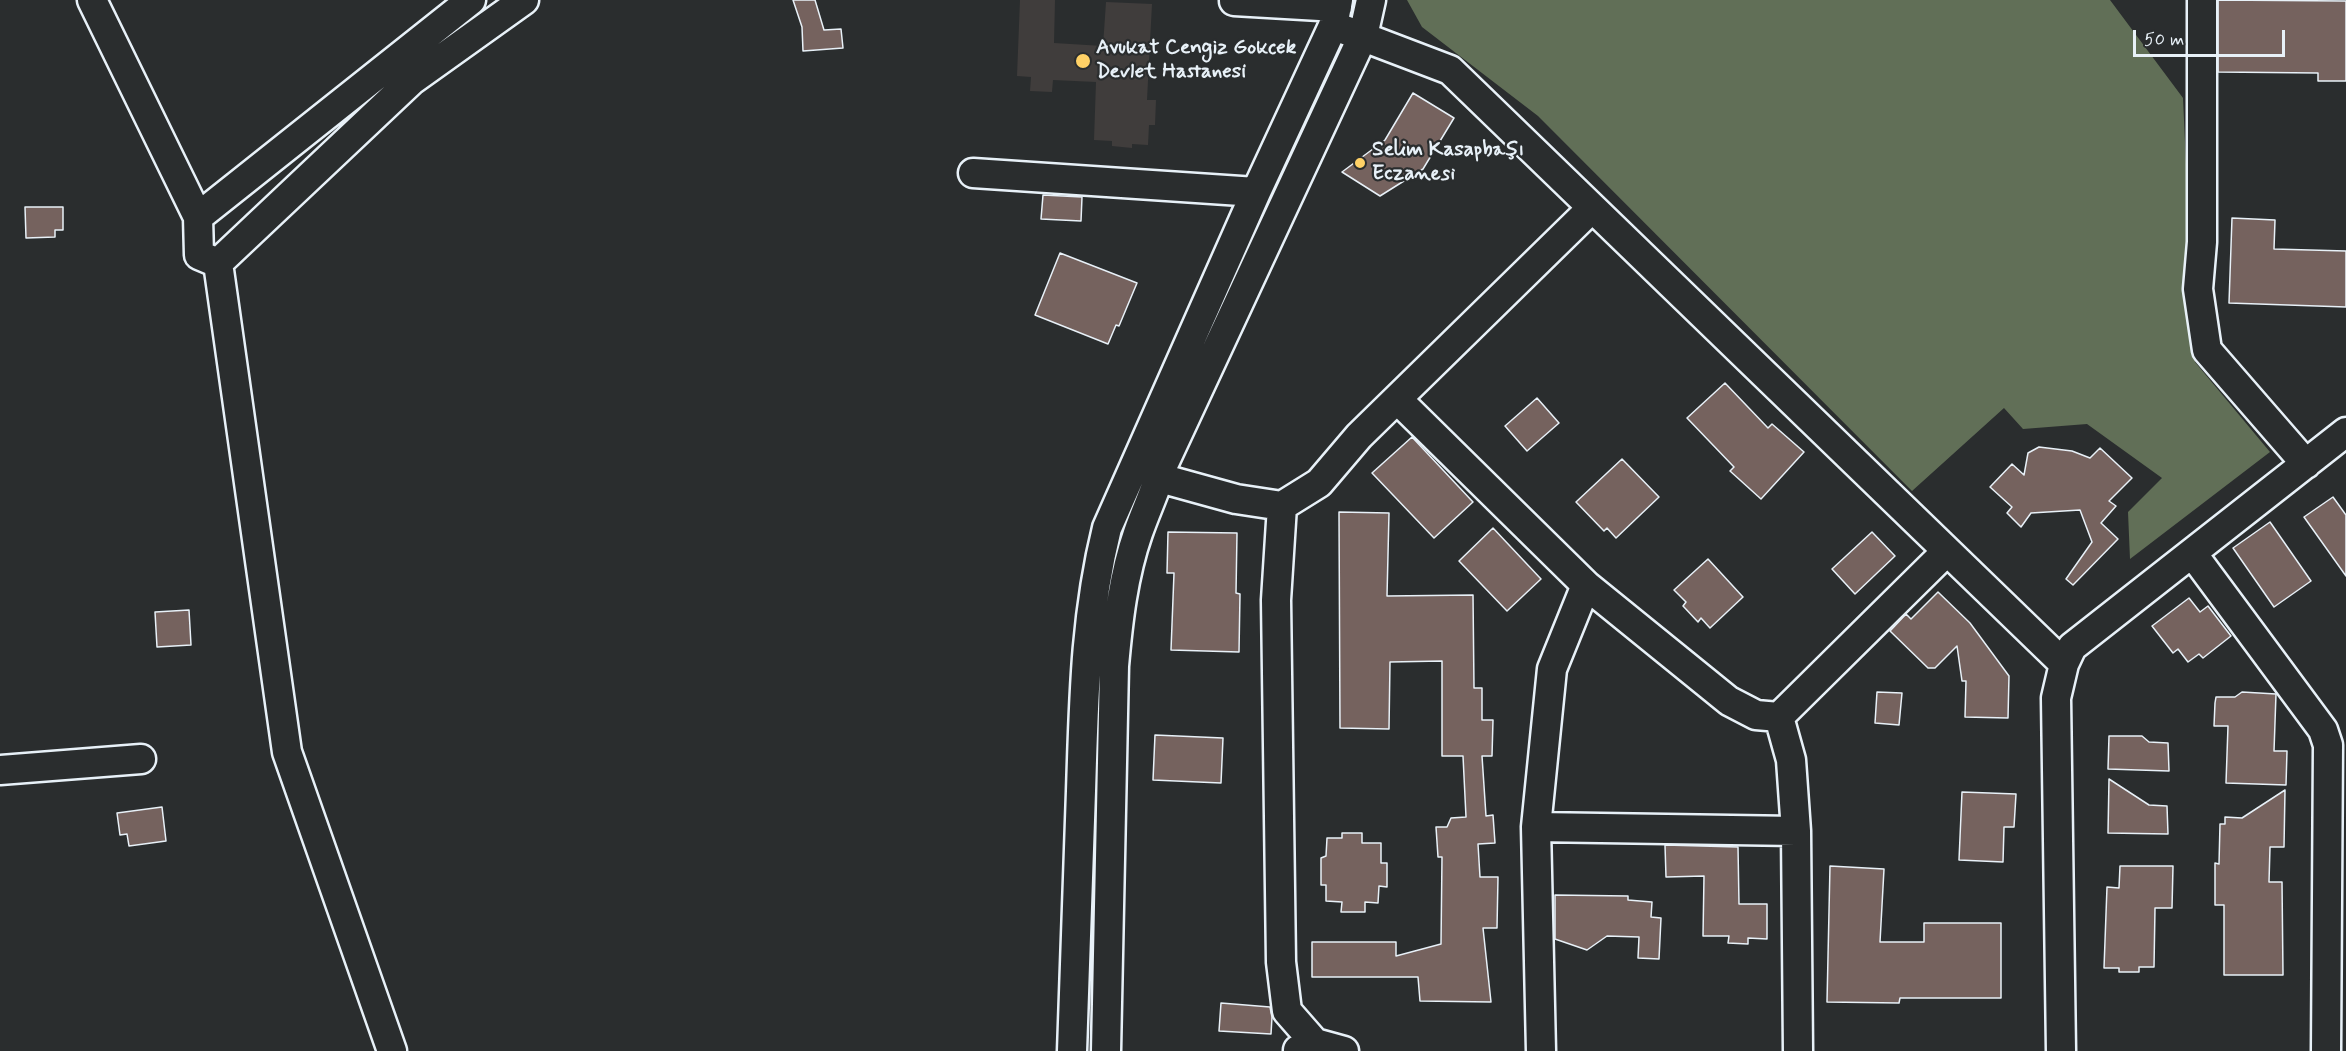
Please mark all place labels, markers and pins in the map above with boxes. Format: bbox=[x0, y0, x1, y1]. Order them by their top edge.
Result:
place label: Avukat Cengiz Gokcek Devlet Hastanesi bbox=[1096, 36, 1296, 86]
marker: Avukat Cengiz Gokcek Devlet Hastanesi bbox=[1074, 52, 1092, 70]
place label: Selim Kasapbaşı Eczanesi bbox=[1372, 138, 1524, 188]
marker: Selim Kasapbaşı Eczanesi bbox=[1353, 156, 1367, 170]

